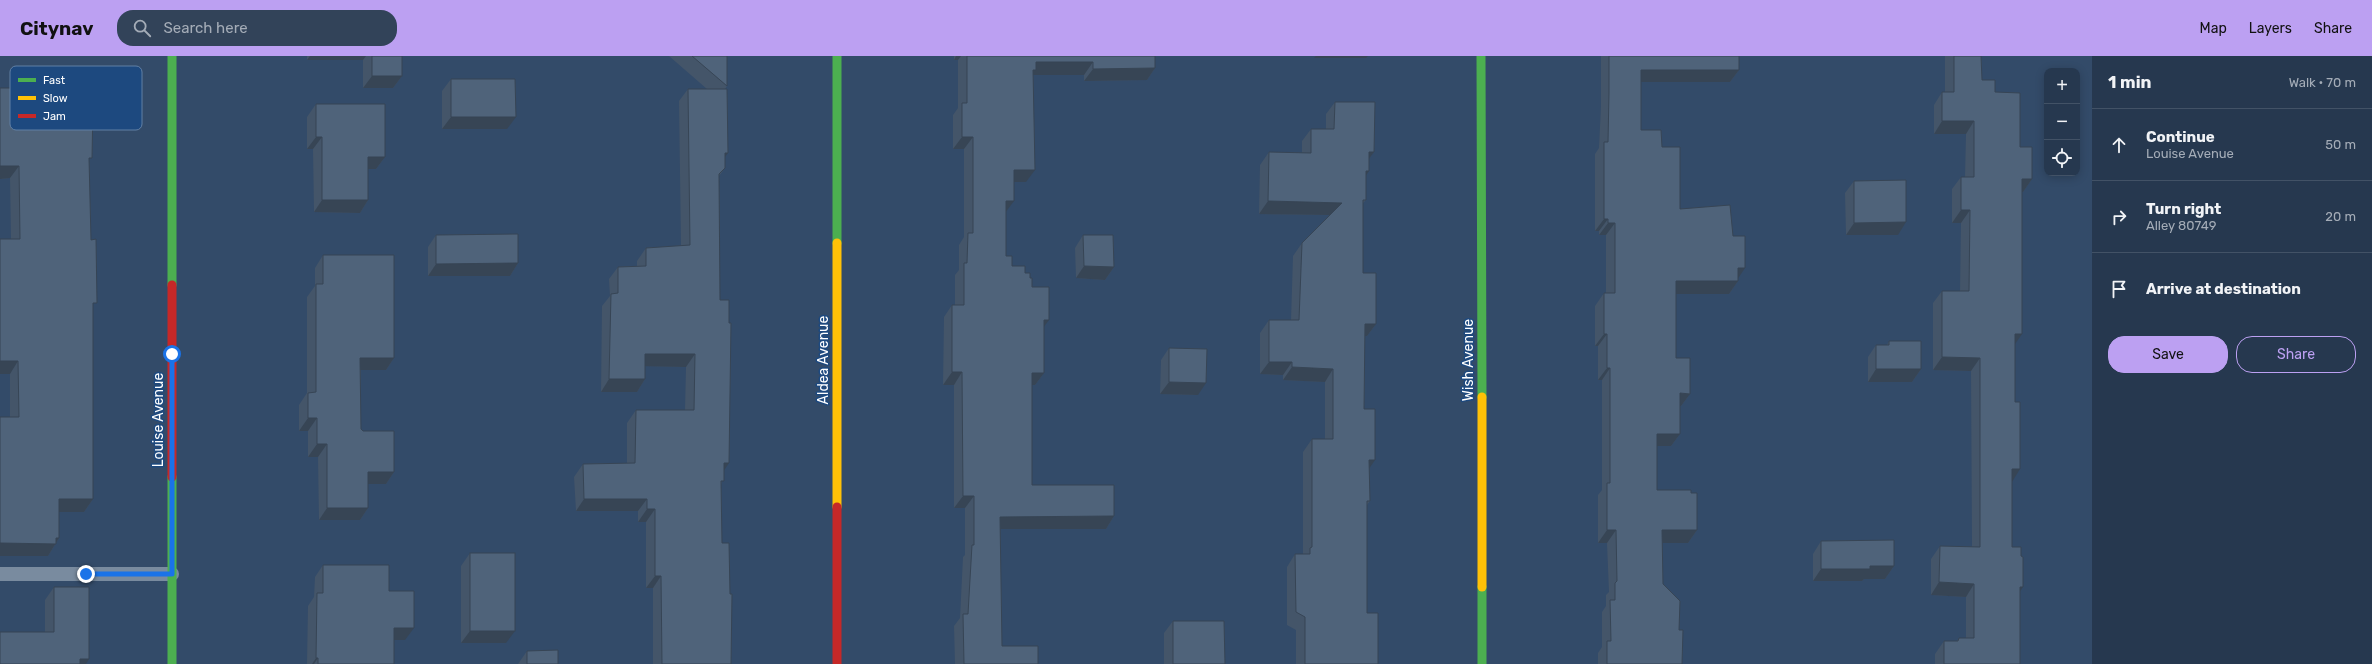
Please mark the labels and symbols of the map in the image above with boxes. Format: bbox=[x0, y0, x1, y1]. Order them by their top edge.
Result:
legend bbox=[10, 66, 142, 130]
text: Fast bbox=[43, 74, 66, 87]
text: Slow bbox=[43, 92, 68, 105]
text: Jam bbox=[43, 110, 66, 123]
street label: Aldea Avenue bbox=[815, 315, 832, 404]
street label: Wish Avenue bbox=[1460, 319, 1477, 401]
route start bbox=[163, 345, 181, 363]
street label: Louise Avenue bbox=[150, 373, 167, 467]
route end bbox=[77, 565, 95, 583]

